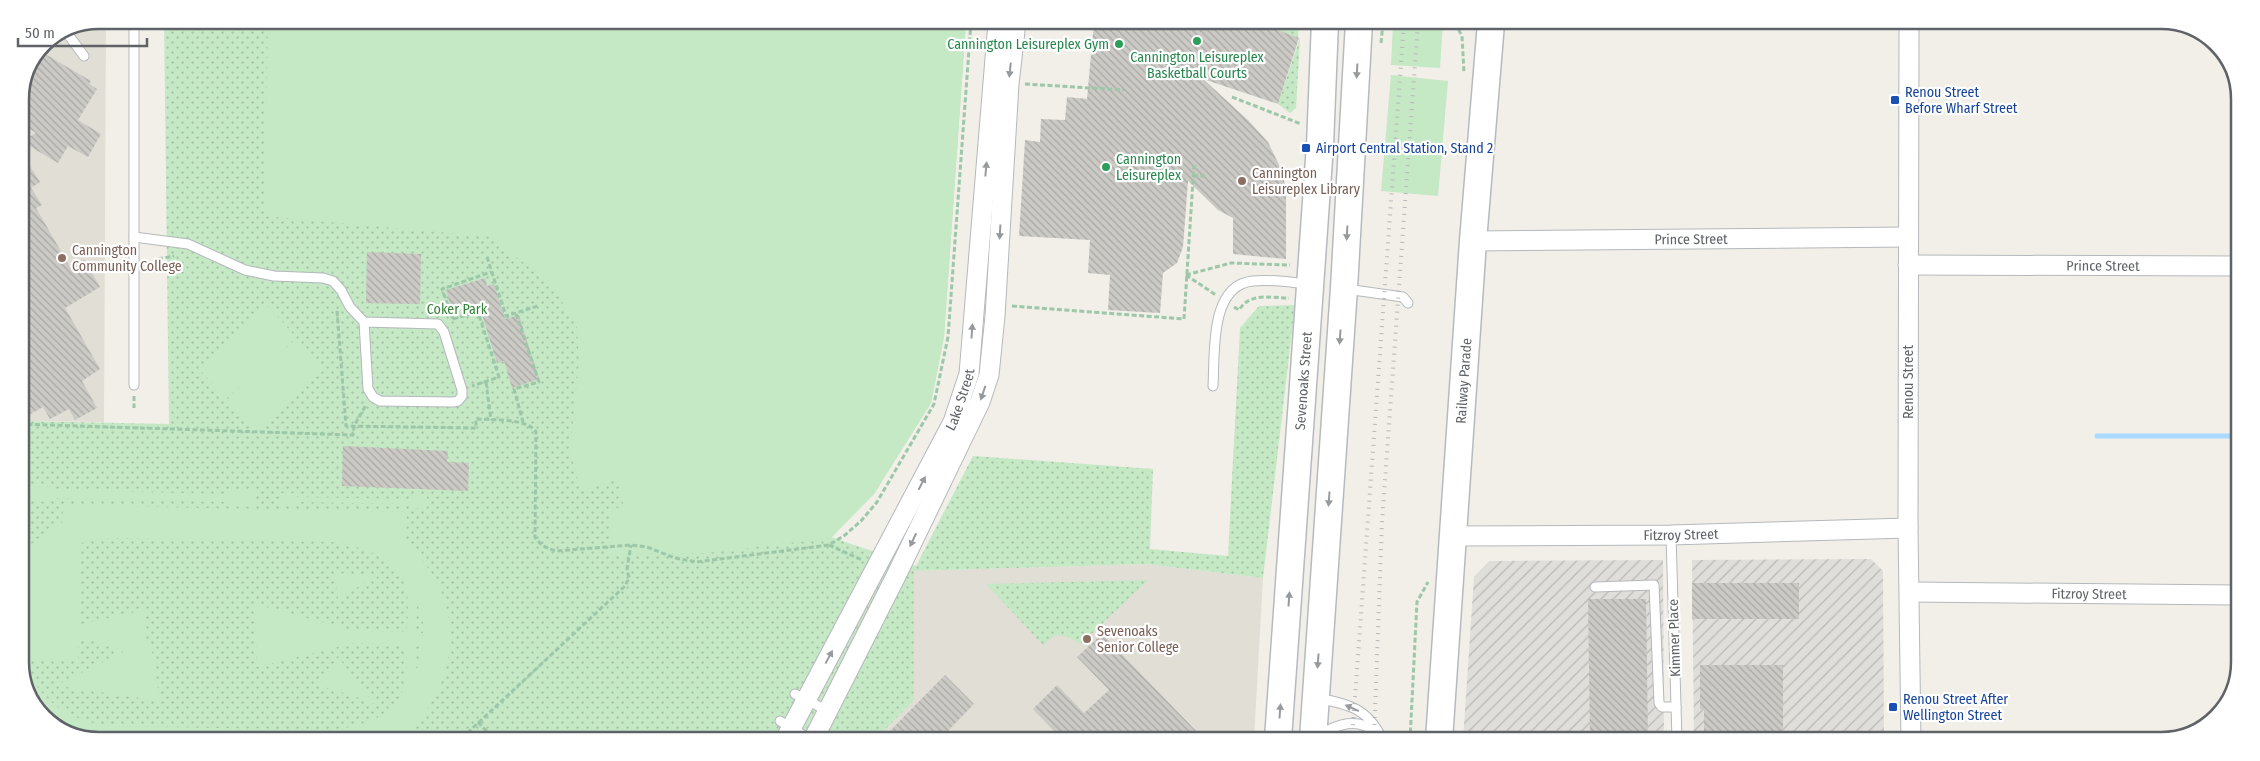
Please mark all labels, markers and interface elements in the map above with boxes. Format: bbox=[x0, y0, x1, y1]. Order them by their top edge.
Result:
scale bar bbox=[18, 15, 146, 47]
text: 50 m bbox=[25, 24, 55, 42]
marker: Cannington Leisureplex Basketball Courts bbox=[1191, 35, 1203, 47]
place label: Cannington Leisureplex Gym bbox=[947, 36, 1109, 53]
marker: Cannington Leisureplex Gym bbox=[1113, 38, 1125, 50]
place label: Cannington Leisureplex Basketball Courts bbox=[1130, 49, 1265, 82]
one-way arrow bbox=[1006, 62, 1014, 78]
one-way arrow bbox=[1352, 63, 1360, 79]
place label: Renou Street Before Wharf Street bbox=[1905, 84, 2018, 117]
marker: Renou Street Before Wharf Street bbox=[1889, 94, 1901, 106]
place label: Airport Central Station, Stand 2 bbox=[1316, 140, 1493, 157]
marker: Airport Central Station, Stand 2 bbox=[1300, 142, 1312, 154]
place label: Cannington Leisureplex bbox=[1116, 151, 1182, 184]
one-way arrow bbox=[983, 160, 991, 176]
marker: Cannington Leisureplex bbox=[1100, 161, 1112, 173]
place label: Cannington Leisureplex Library bbox=[1252, 165, 1361, 198]
marker: Cannington Leisureplex Library bbox=[1236, 175, 1248, 187]
one-way arrow bbox=[996, 225, 1004, 241]
one-way arrow bbox=[1343, 226, 1351, 242]
street label: Prince Street bbox=[1654, 231, 1728, 248]
place label: Cannington Community College bbox=[72, 242, 182, 275]
marker: Cannington Community College bbox=[56, 252, 68, 264]
street label: Prince Street bbox=[2066, 257, 2140, 275]
park label: Coker Park bbox=[427, 301, 488, 318]
one-way arrow bbox=[969, 322, 977, 338]
one-way arrow bbox=[1336, 329, 1344, 345]
street label: Sevenoaks Street bbox=[1292, 331, 1316, 431]
street label: Railway Parade bbox=[1453, 337, 1475, 424]
street label: Renou Street bbox=[1900, 345, 1917, 419]
street label: Lake Street bbox=[942, 368, 978, 434]
one-way arrow bbox=[979, 386, 986, 401]
one-way arrow bbox=[918, 475, 926, 490]
one-way arrow bbox=[1325, 491, 1333, 507]
street label: Fitzroy Street bbox=[1643, 526, 1719, 544]
one-way arrow bbox=[909, 533, 917, 547]
street label: Fitzroy Street bbox=[2051, 585, 2127, 603]
one-way arrow bbox=[1285, 591, 1293, 607]
street label: Kimmer Place bbox=[1665, 599, 1684, 677]
place label: Sevenoaks Senior College bbox=[1097, 623, 1179, 656]
marker: Sevenoaks Senior College bbox=[1081, 633, 1093, 645]
one-way arrow bbox=[825, 650, 833, 664]
one-way arrow bbox=[1314, 654, 1322, 670]
place label: Renou Street After Wellington Street bbox=[1903, 691, 2008, 724]
marker: Renou Street After Wellington Street bbox=[1887, 701, 1899, 713]
one-way arrow bbox=[1276, 703, 1284, 719]
one-way arrow bbox=[1345, 703, 1359, 711]

